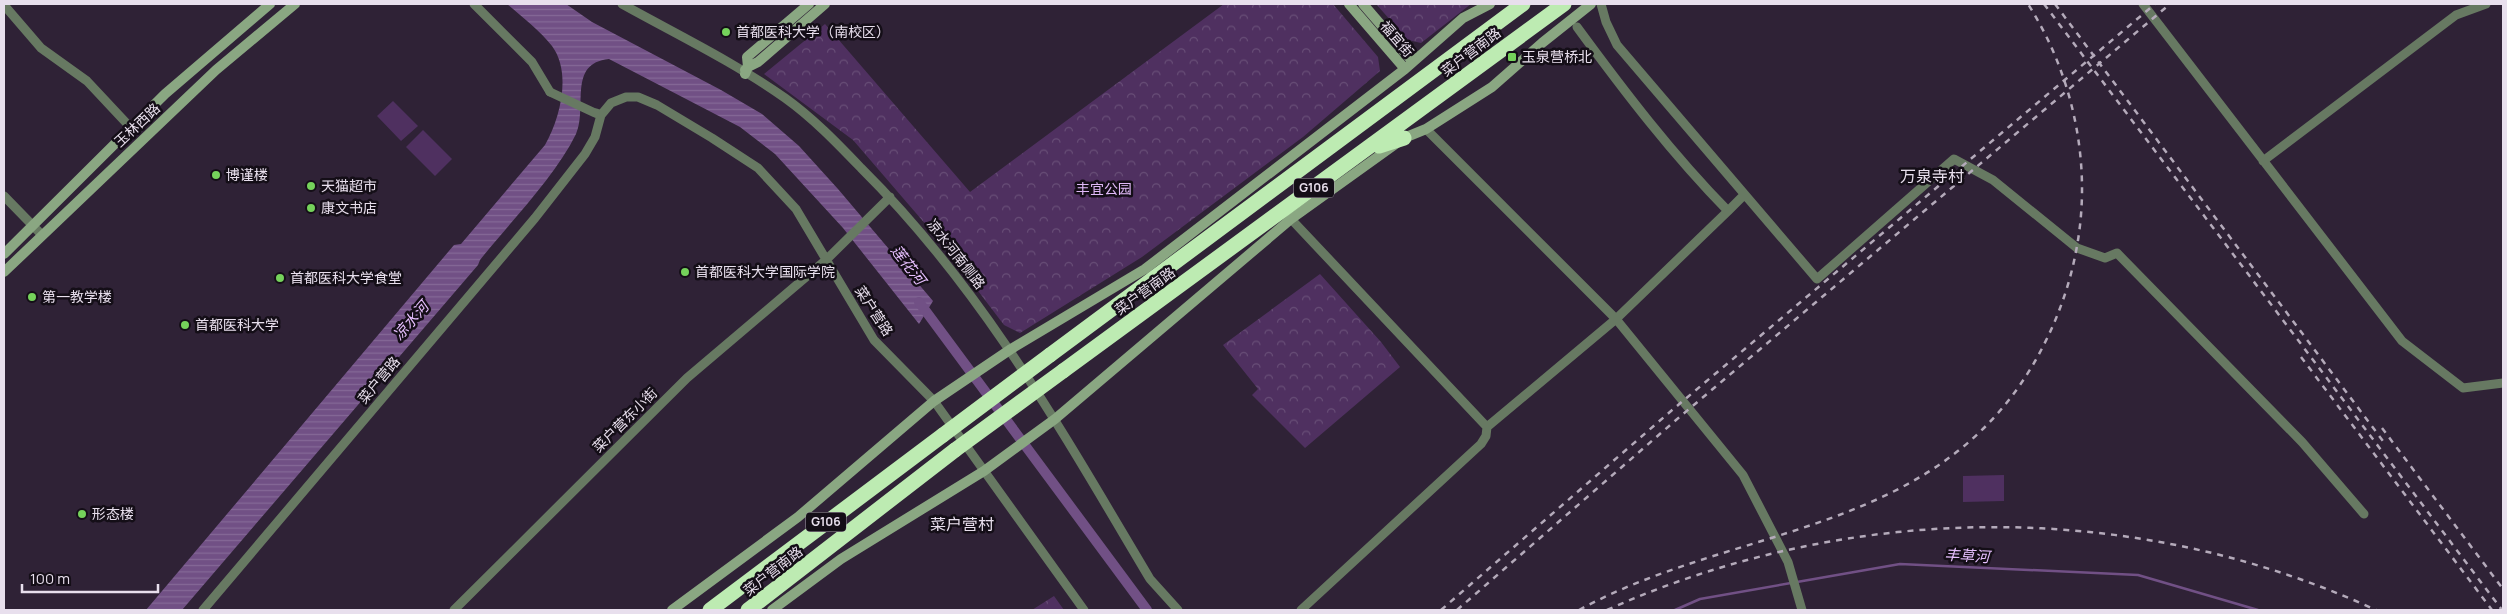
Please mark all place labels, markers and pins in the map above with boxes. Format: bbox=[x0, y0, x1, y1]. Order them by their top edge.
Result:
place label: 首都医科大学（南校区） bbox=[736, 22, 890, 41]
marker: 首都医科大学（南校区） bbox=[720, 26, 732, 38]
place label: 玉泉营桥北 bbox=[1522, 47, 1592, 66]
marker: 玉泉营桥北 bbox=[1506, 51, 1518, 63]
place label: 博谨楼 bbox=[226, 165, 268, 184]
marker: 博谨楼 bbox=[210, 169, 222, 181]
place label: 天猫超市 bbox=[321, 176, 377, 195]
marker: 天猫超市 bbox=[305, 180, 317, 192]
place label: 康文书店 bbox=[321, 198, 377, 217]
marker: 康文书店 bbox=[305, 202, 317, 214]
place label: 首都医科大学国际学院 bbox=[695, 262, 835, 281]
marker: 首都医科大学国际学院 bbox=[679, 266, 691, 278]
place label: 首都医科大学食堂 bbox=[290, 268, 402, 287]
marker: 首都医科大学食堂 bbox=[274, 272, 286, 284]
place label: 第一教学楼 bbox=[42, 287, 112, 306]
marker: 第一教学楼 bbox=[26, 291, 38, 303]
place label: 首都医科大学 bbox=[195, 315, 279, 334]
marker: 首都医科大学 bbox=[179, 319, 191, 331]
place label: 形态楼 bbox=[92, 504, 134, 523]
marker: 形态楼 bbox=[76, 508, 88, 520]

